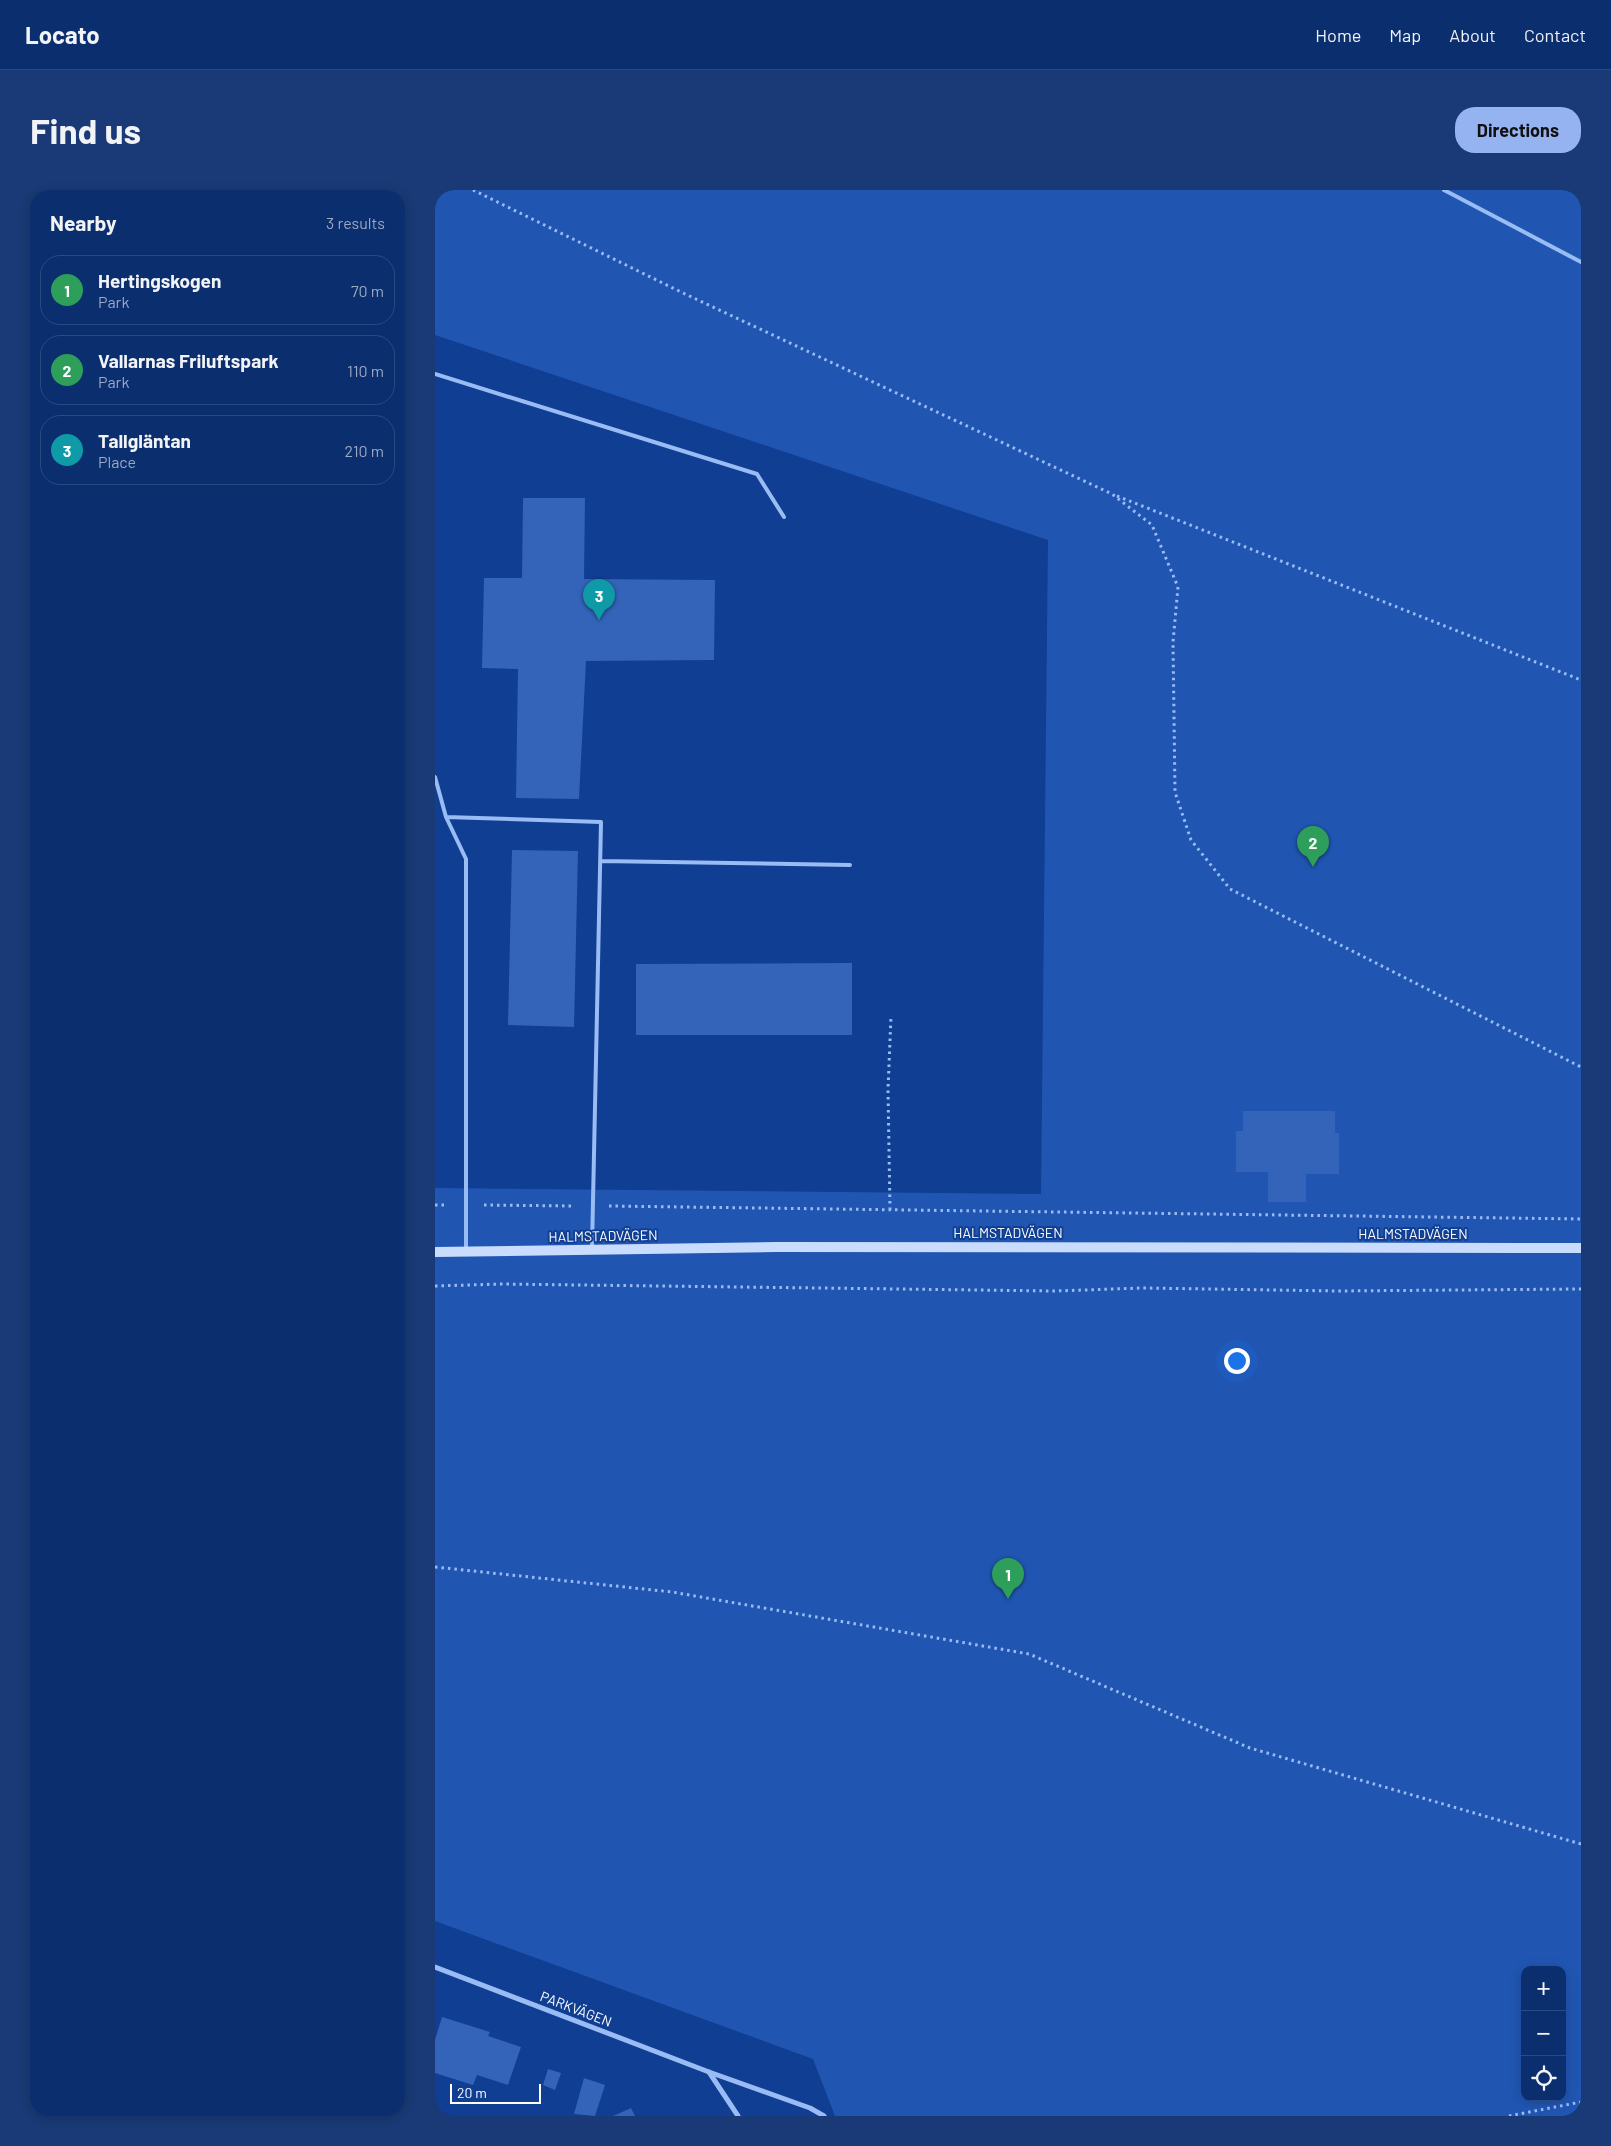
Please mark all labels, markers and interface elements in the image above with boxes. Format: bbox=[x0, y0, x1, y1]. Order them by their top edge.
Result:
text: Locato bbox=[25, 20, 100, 49]
text: Home bbox=[1315, 24, 1361, 46]
text: Map bbox=[1389, 24, 1421, 46]
text: About bbox=[1449, 24, 1496, 46]
text: Contact bbox=[1524, 24, 1586, 46]
button: Directions bbox=[1455, 107, 1581, 153]
text: Find us bbox=[30, 109, 141, 151]
text: Nearby bbox=[50, 210, 116, 235]
text: 3 results bbox=[326, 213, 385, 232]
text: Hertingskogen bbox=[98, 269, 221, 292]
text: 1 bbox=[64, 281, 70, 300]
text: 70 m bbox=[351, 281, 384, 300]
text: Park bbox=[98, 292, 129, 311]
text: Vallarnas Friluftspark bbox=[98, 349, 279, 372]
text: 2 bbox=[63, 361, 71, 380]
text: 110 m bbox=[347, 361, 384, 380]
text: Park bbox=[98, 372, 129, 391]
text: Tallgläntan bbox=[98, 429, 191, 452]
text: 3 bbox=[63, 441, 71, 460]
text: 210 m bbox=[345, 441, 384, 460]
text: Place bbox=[98, 452, 136, 471]
pin: 3 bbox=[583, 579, 615, 620]
pin: 2 bbox=[1297, 826, 1329, 867]
street label: HALMSTADVÄGEN bbox=[953, 1224, 1063, 1241]
street label: HALMSTADVÄGEN bbox=[1358, 1225, 1468, 1242]
street label: HALMSTADVÄGEN bbox=[548, 1226, 658, 1245]
your location bbox=[1224, 1348, 1250, 1374]
pin: 1 bbox=[992, 1558, 1024, 1599]
map controls bbox=[1521, 1966, 1566, 2101]
button: + bbox=[1521, 1966, 1566, 2011]
street label: PARKVÄGEN bbox=[538, 1987, 614, 2030]
button: − bbox=[1521, 2011, 1566, 2056]
button: locate bbox=[1521, 2056, 1566, 2101]
scale bar bbox=[450, 2081, 541, 2104]
text: 20 m bbox=[457, 2084, 487, 2101]

